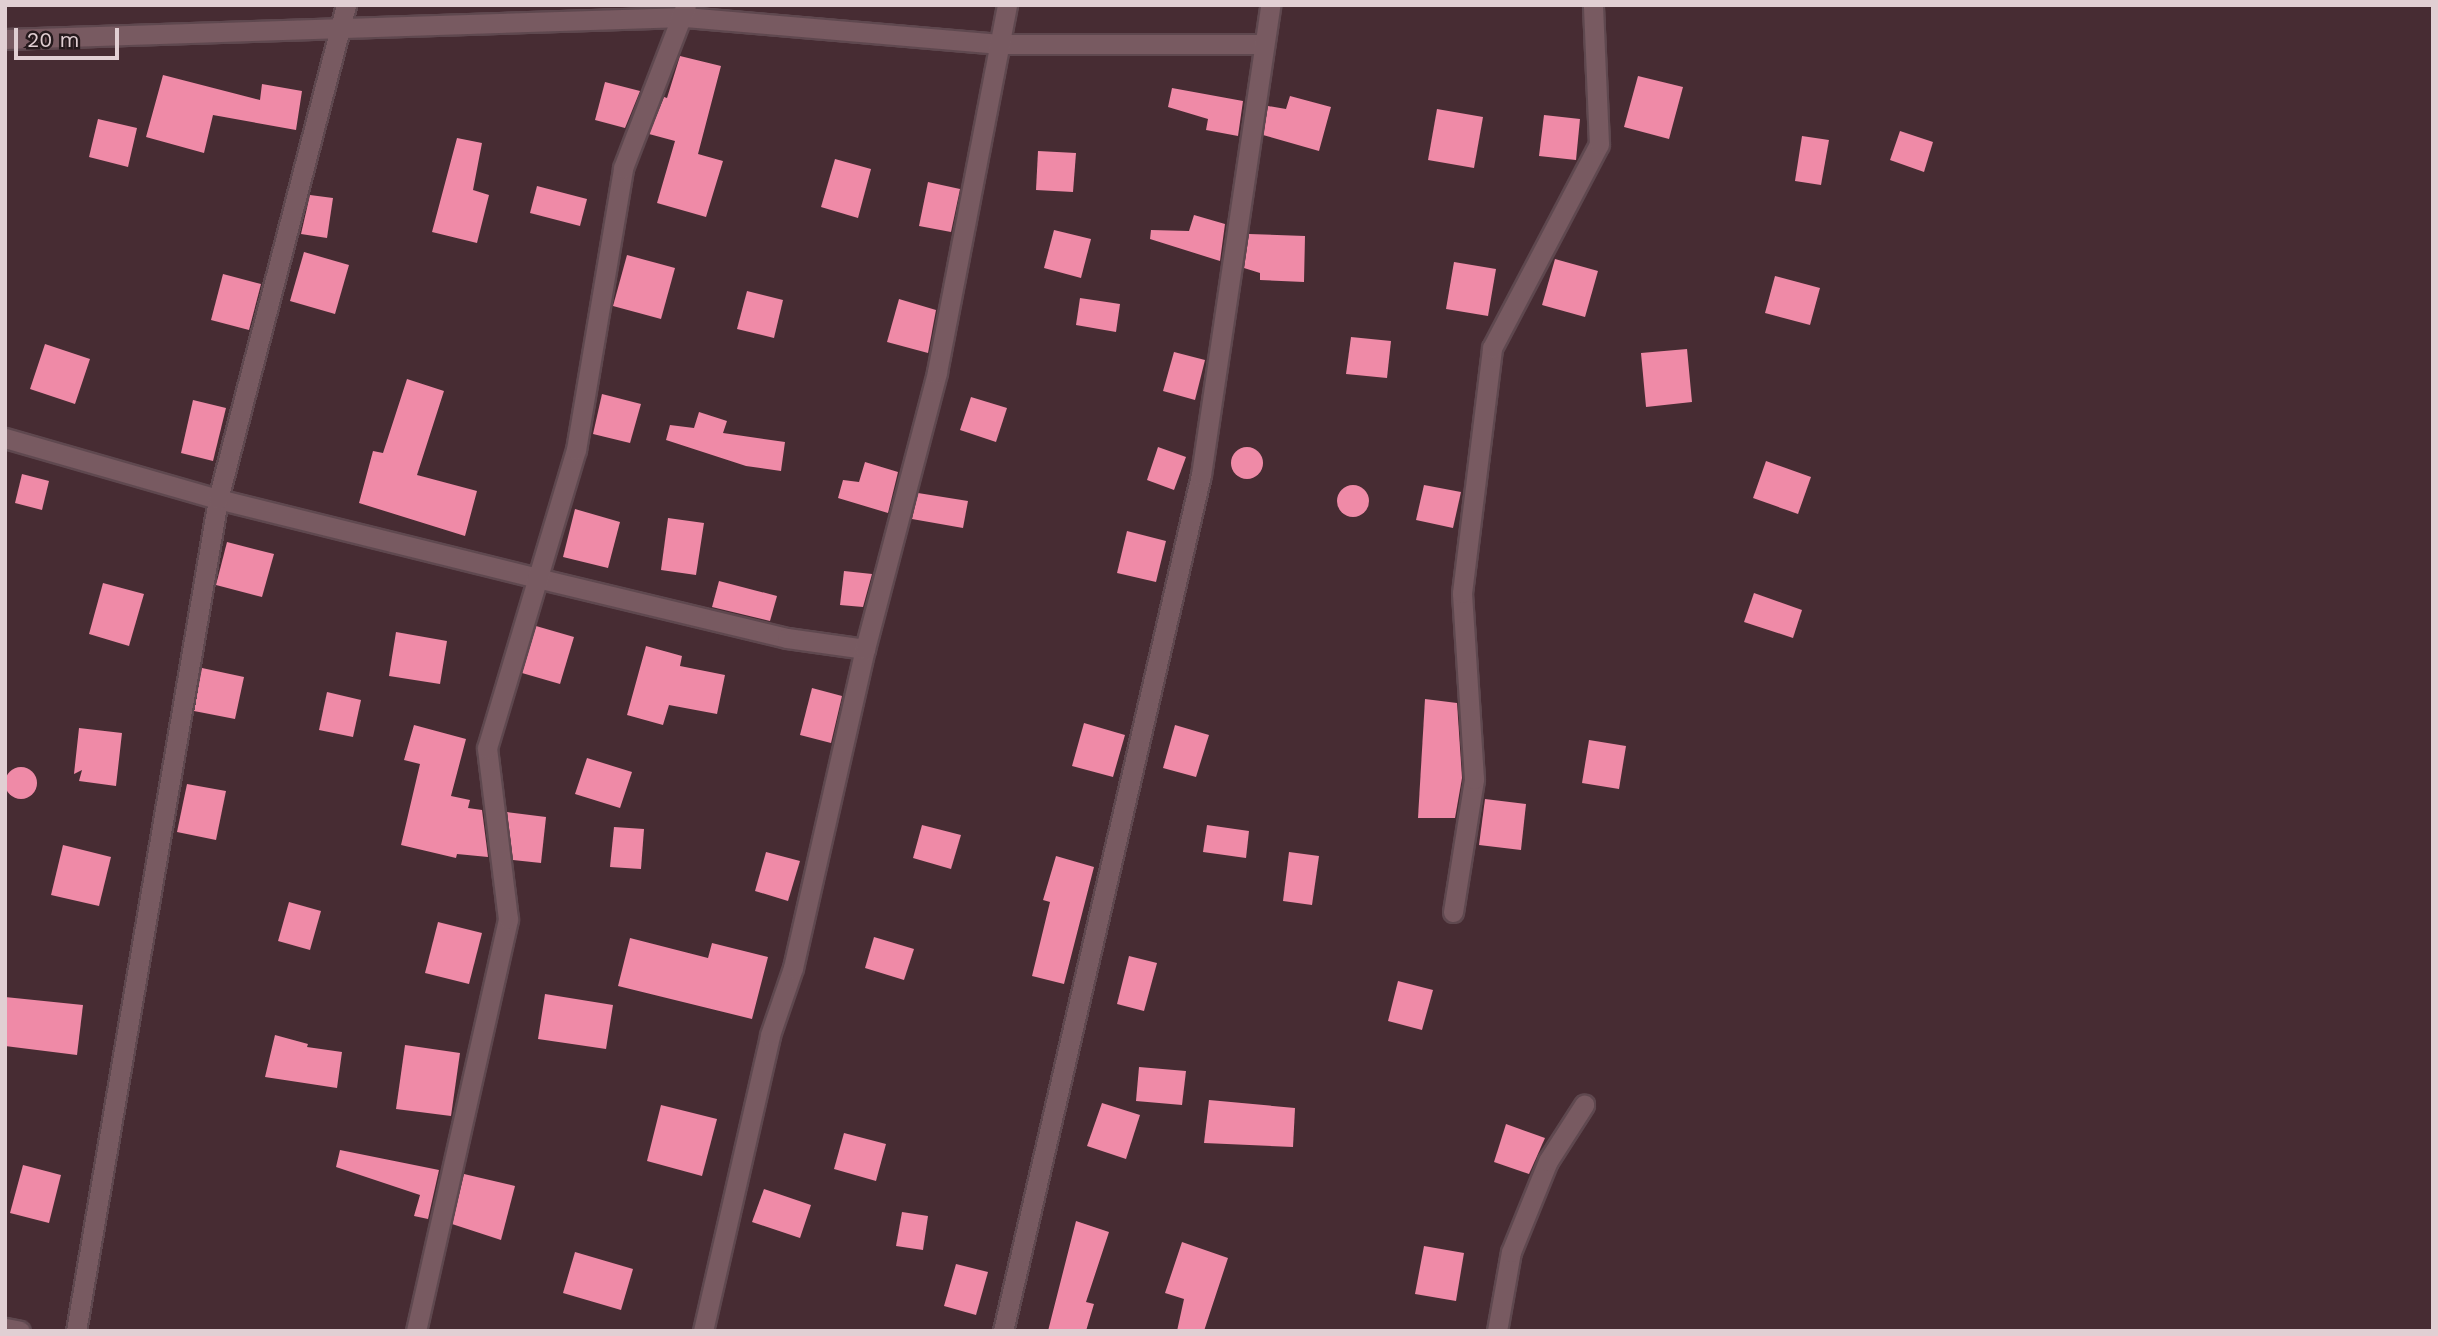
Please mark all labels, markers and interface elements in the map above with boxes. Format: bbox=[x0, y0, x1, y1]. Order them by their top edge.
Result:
scale bar bbox=[18, 14, 122, 58]
text: 20 m bbox=[27, 27, 79, 52]

